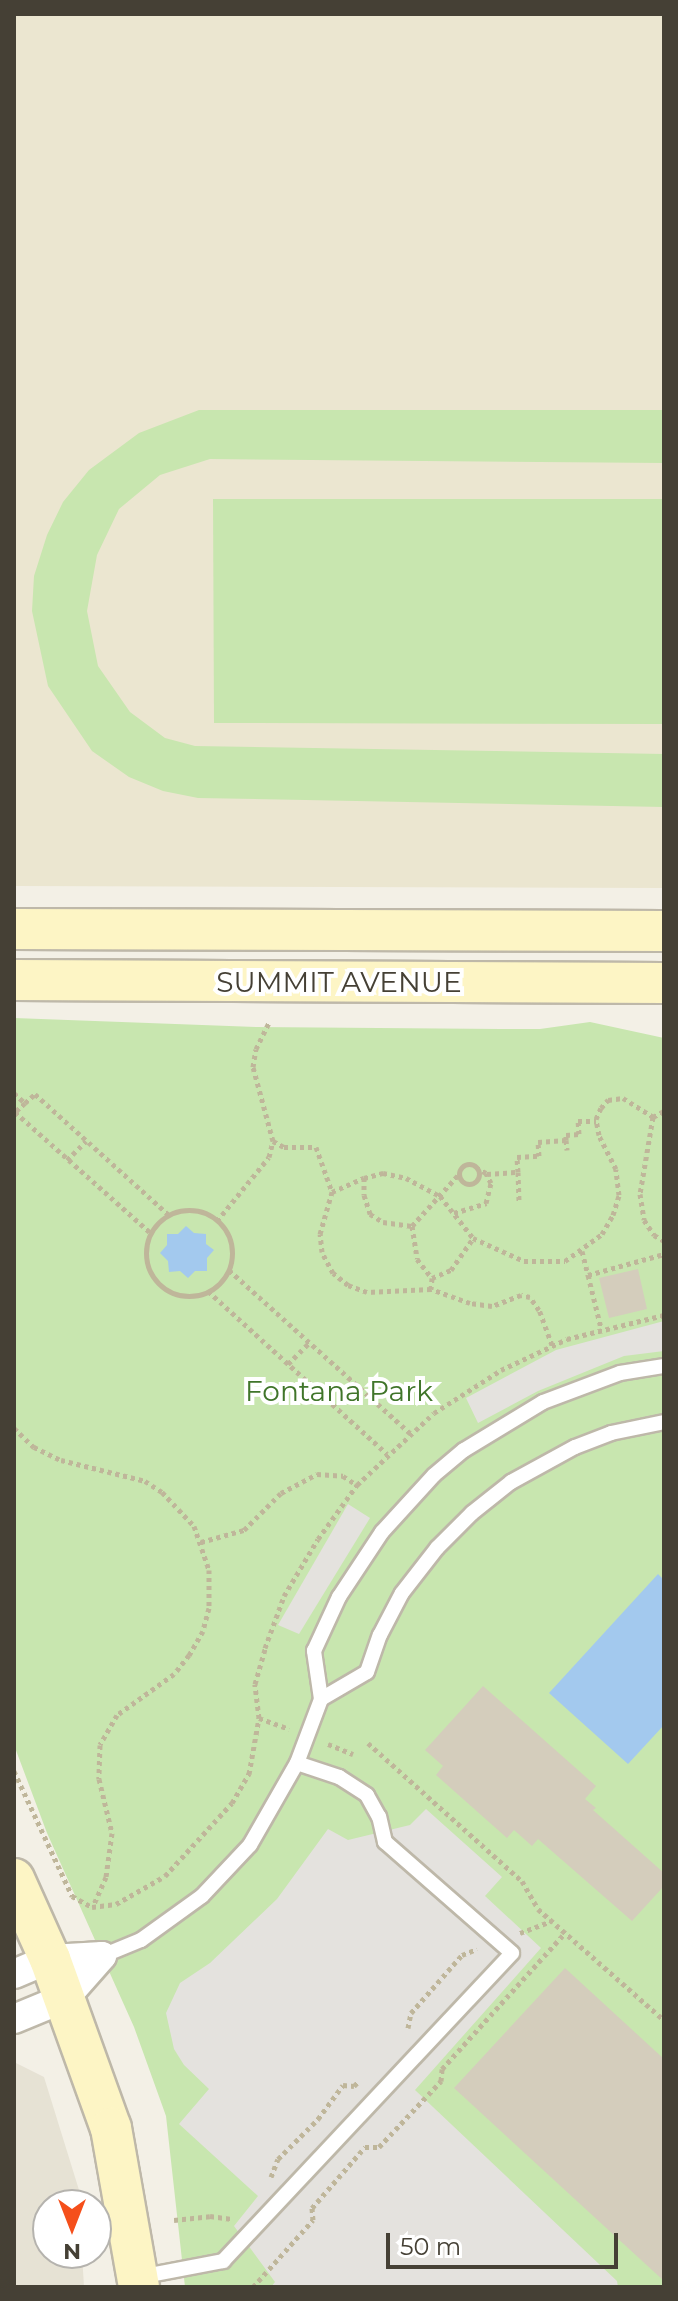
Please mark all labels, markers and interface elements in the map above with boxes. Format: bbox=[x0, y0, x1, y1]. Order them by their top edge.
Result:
street label: SUMMIT AVENUE bbox=[216, 965, 462, 999]
park label: Fontana Park bbox=[245, 1374, 433, 1408]
north arrow bbox=[32, 2189, 112, 2269]
scale bar bbox=[390, 2217, 622, 2267]
text: 50 m bbox=[400, 2232, 461, 2261]
text: N bbox=[63, 2238, 81, 2265]

